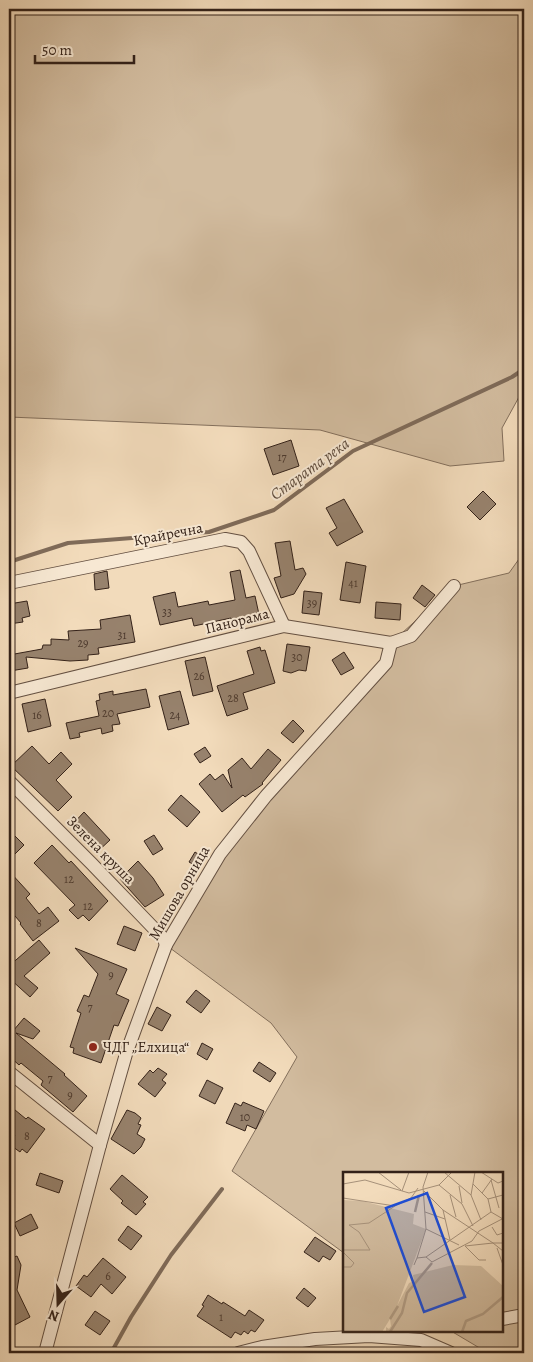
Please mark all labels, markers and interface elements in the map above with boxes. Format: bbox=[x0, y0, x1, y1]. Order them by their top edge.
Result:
scale bar bbox=[35, 32, 134, 64]
text: 50 m bbox=[42, 40, 72, 60]
water label: Старата река bbox=[266, 433, 354, 505]
house number: 17 bbox=[277, 449, 288, 465]
street label: Крайречна bbox=[132, 517, 205, 551]
house number: 41 bbox=[348, 575, 358, 591]
house number: 39 bbox=[307, 595, 317, 611]
street label: Панорама bbox=[203, 603, 271, 639]
house number: 33 bbox=[162, 604, 172, 620]
house number: 31 bbox=[117, 627, 127, 643]
house number: 29 bbox=[77, 635, 89, 651]
house number: 30 bbox=[291, 649, 303, 665]
house number: 26 bbox=[193, 668, 205, 684]
house number: 28 bbox=[227, 690, 239, 706]
house number: 20 bbox=[102, 705, 114, 721]
house number: 16 bbox=[32, 707, 42, 723]
house number: 24 bbox=[169, 707, 181, 723]
street label: Зелена круша bbox=[62, 811, 140, 889]
street label: Мишова орница bbox=[144, 842, 214, 944]
house number: 12 bbox=[64, 871, 74, 887]
house number: 12 bbox=[83, 898, 93, 914]
house number: 8 bbox=[36, 915, 42, 931]
house number: 9 bbox=[108, 967, 114, 983]
house number: 7 bbox=[87, 999, 93, 1015]
place label: ЧДГ „Елхица“ bbox=[103, 1037, 189, 1057]
marker: ЧДГ „Елхица“ bbox=[87, 1041, 99, 1053]
house number: 7 bbox=[47, 1070, 53, 1086]
house number: 9 bbox=[67, 1087, 73, 1103]
house number: 10 bbox=[240, 1109, 250, 1125]
house number: 8 bbox=[24, 1128, 30, 1144]
inset map bbox=[343, 1172, 503, 1332]
house number: 6 bbox=[105, 1268, 111, 1284]
north arrow bbox=[32, 1280, 82, 1330]
text: N bbox=[46, 1305, 62, 1326]
house number: 1 bbox=[219, 1309, 223, 1325]

